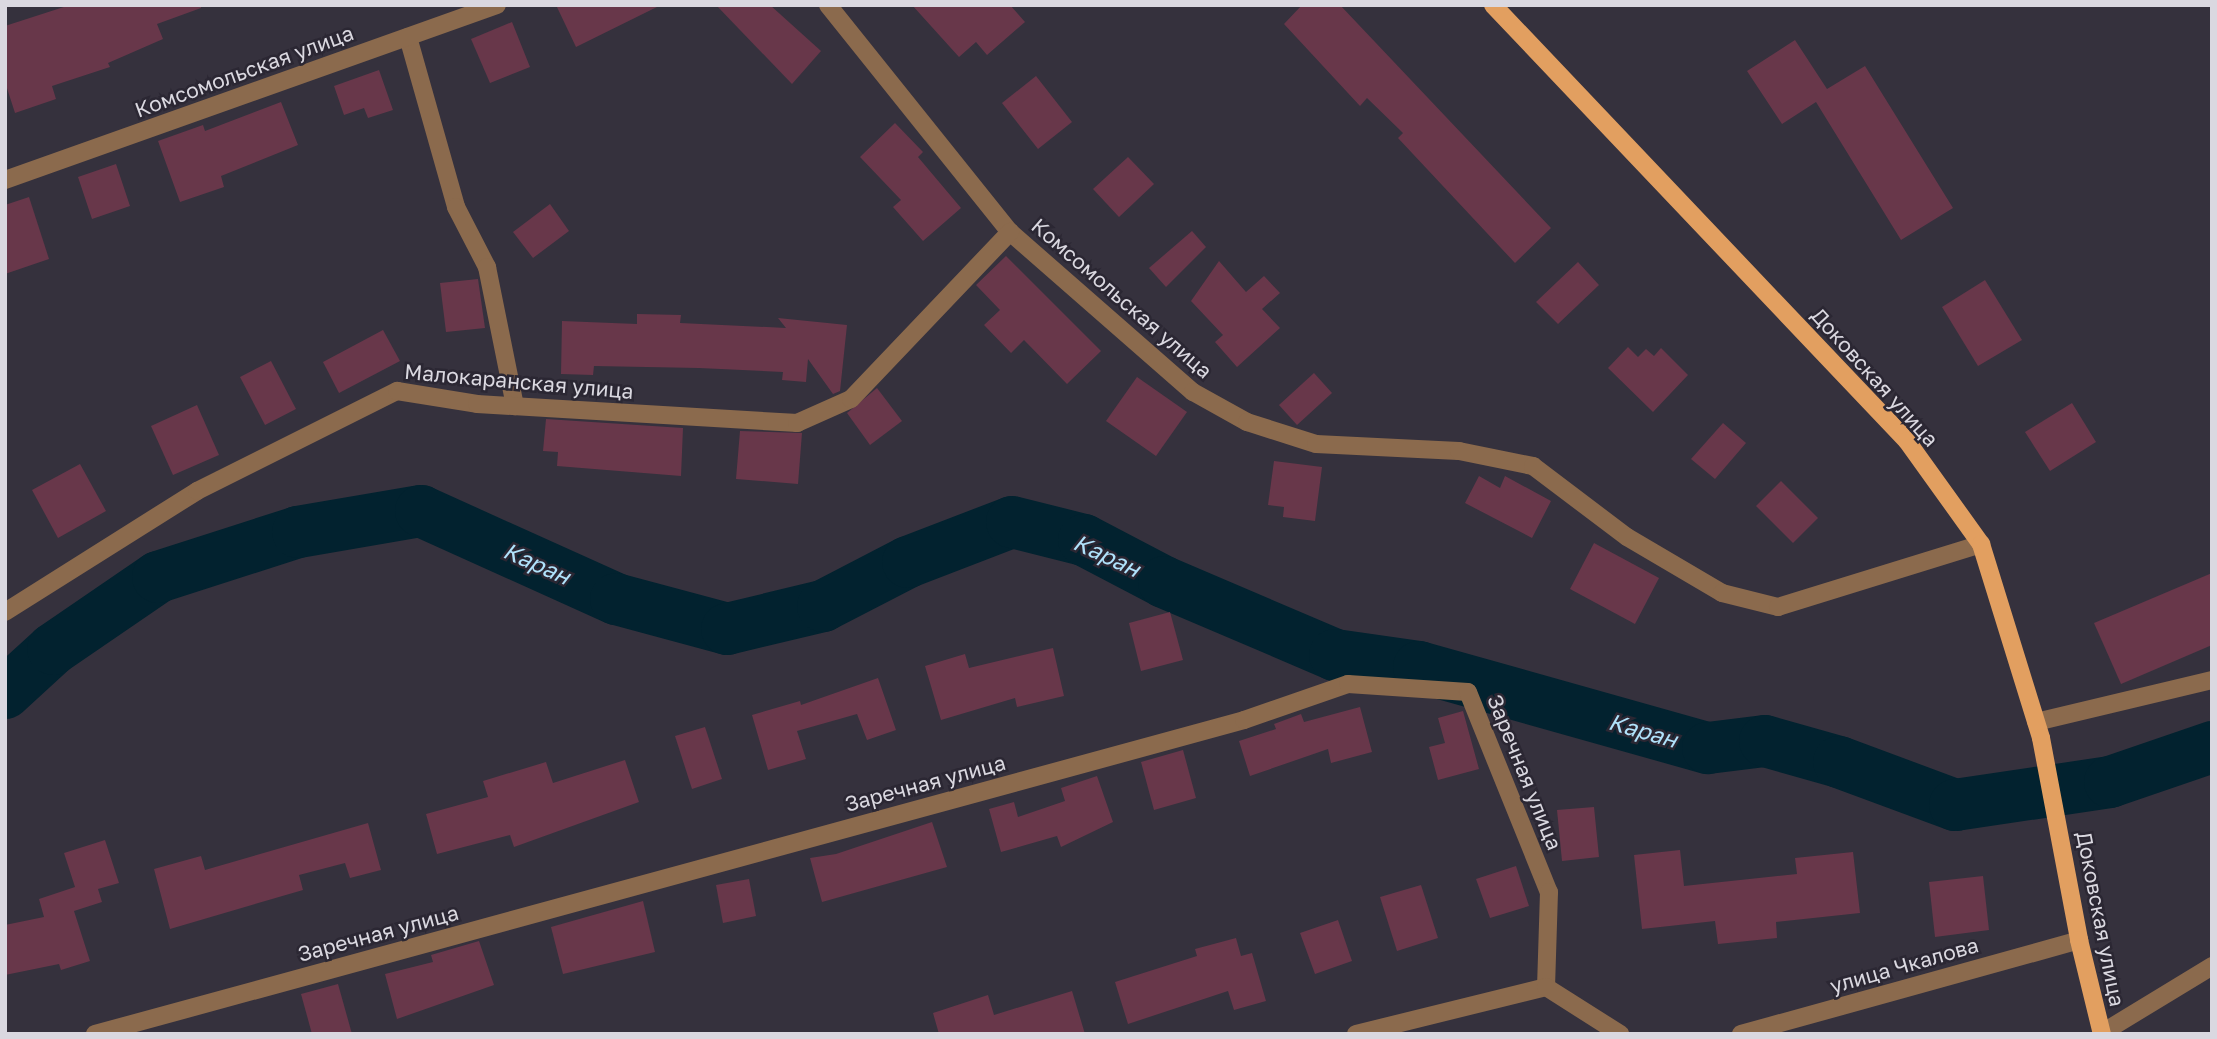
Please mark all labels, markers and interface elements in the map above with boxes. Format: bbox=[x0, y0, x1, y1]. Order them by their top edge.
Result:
street label: Комсомольская улица bbox=[131, 20, 357, 122]
street label: Комсомольская улица bbox=[1027, 213, 1217, 383]
street label: Доковская улица bbox=[1806, 303, 1944, 451]
street label: Малокаранская улица bbox=[403, 358, 635, 404]
water label: Каран bbox=[1069, 528, 1145, 582]
water label: Каран bbox=[499, 536, 575, 590]
street label: Заречная улица bbox=[1482, 691, 1568, 853]
water label: Каран bbox=[1606, 707, 1680, 753]
street label: Заречная улица bbox=[842, 749, 1008, 817]
street label: Доковская улица bbox=[2072, 829, 2130, 1009]
street label: Заречная улица bbox=[295, 899, 461, 967]
street label: улица Чкалова bbox=[1827, 932, 1981, 998]

